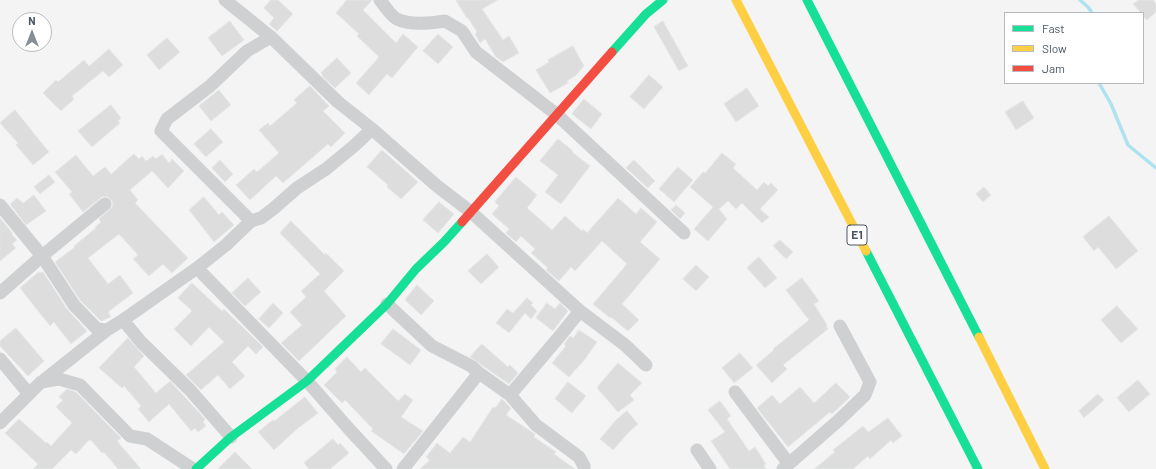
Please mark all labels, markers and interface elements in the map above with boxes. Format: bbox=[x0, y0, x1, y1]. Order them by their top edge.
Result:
north arrow bbox=[12, 12, 52, 52]
legend bbox=[1004, 12, 1144, 84]
text: N bbox=[28, 14, 36, 27]
text: Fast bbox=[1042, 21, 1065, 35]
text: Slow bbox=[1042, 41, 1067, 55]
text: Jam bbox=[1042, 61, 1065, 75]
road number: E1 bbox=[847, 225, 867, 245]

